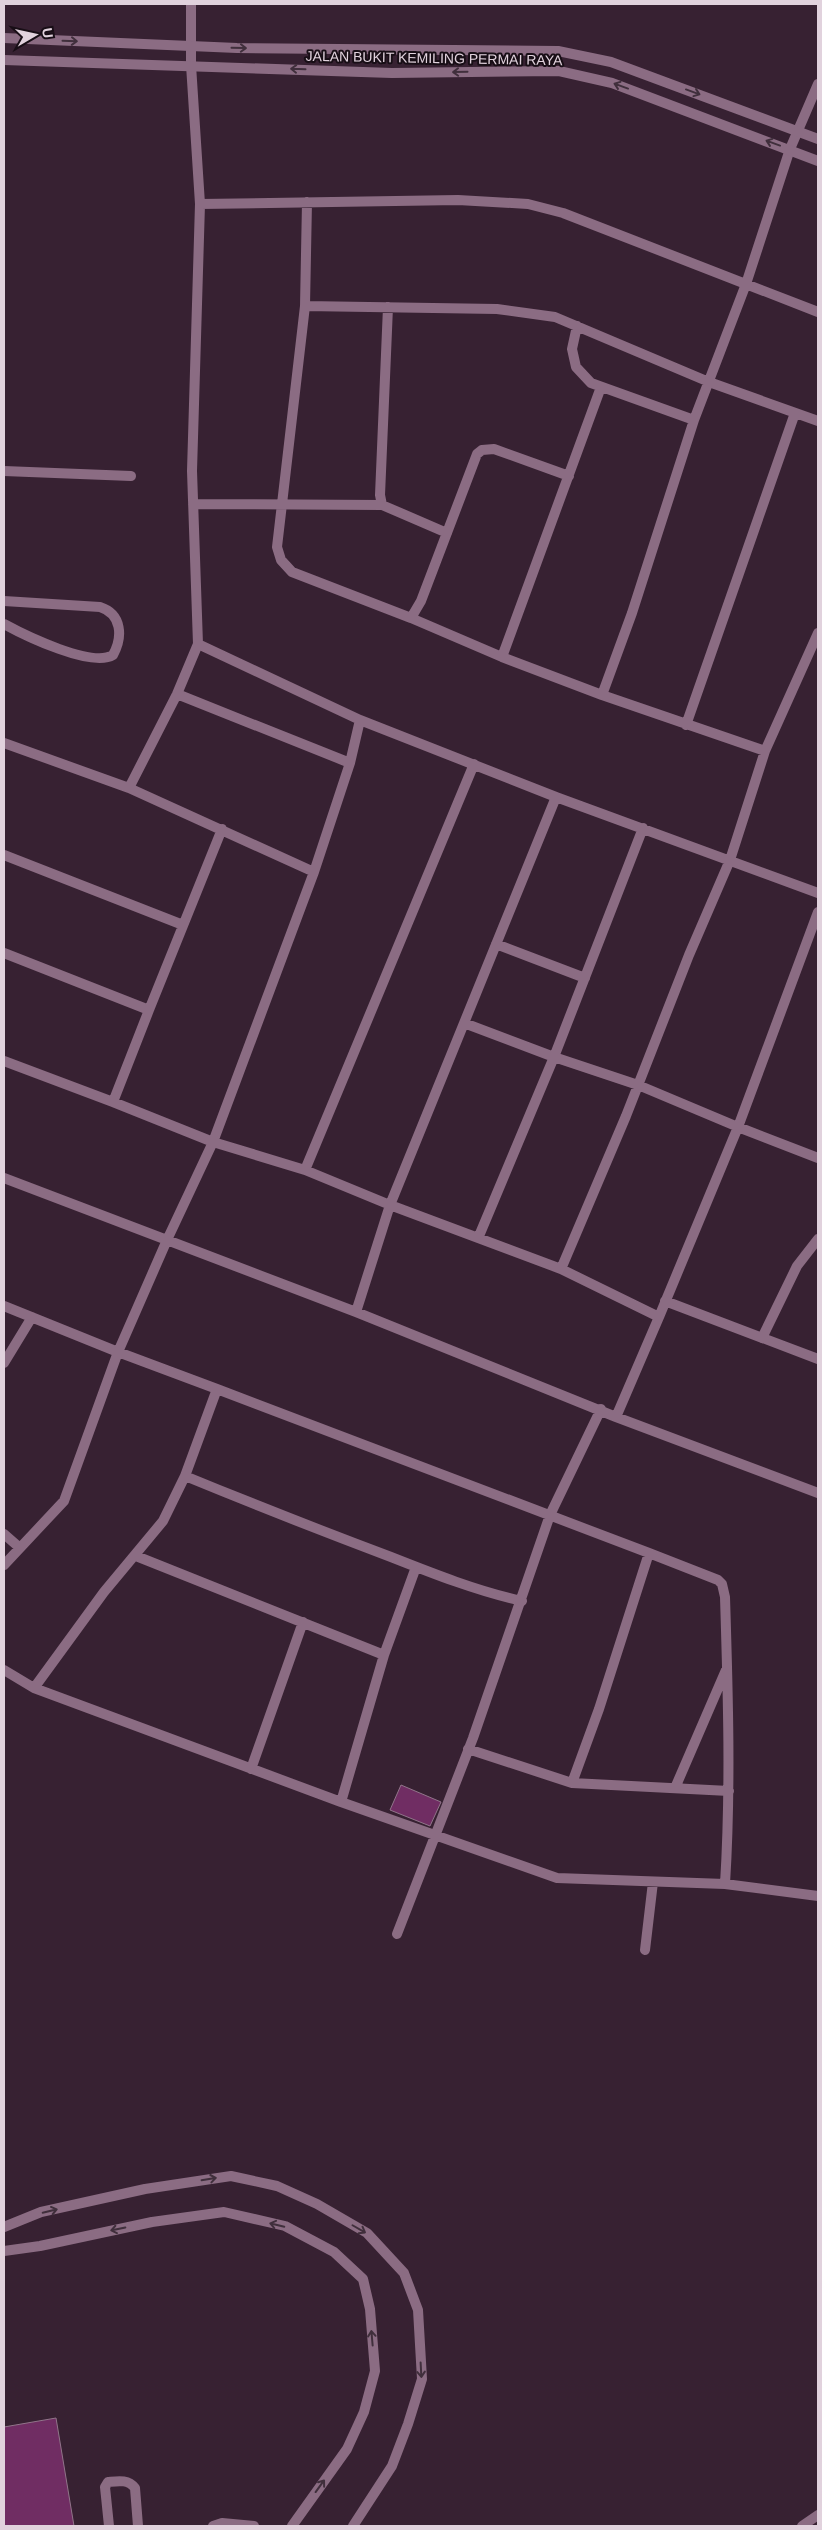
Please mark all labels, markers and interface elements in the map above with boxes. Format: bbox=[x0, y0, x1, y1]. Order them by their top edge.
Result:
north arrow bbox=[10, 10, 60, 60]
text: U bbox=[39, 27, 57, 39]
one-way arrow bbox=[62, 36, 78, 45]
one-way arrow bbox=[231, 43, 247, 52]
street label: JALAN BUKIT KEMILING PERMAI RAYA bbox=[306, 48, 563, 68]
one-way arrow bbox=[290, 65, 306, 74]
one-way arrow bbox=[452, 67, 468, 77]
one-way arrow bbox=[614, 81, 629, 90]
one-way arrow bbox=[685, 88, 700, 97]
one-way arrow bbox=[766, 138, 781, 147]
one-way arrow bbox=[200, 2174, 216, 2184]
one-way arrow bbox=[41, 2206, 57, 2215]
one-way arrow bbox=[270, 2219, 286, 2229]
one-way arrow bbox=[352, 2224, 366, 2234]
one-way arrow bbox=[110, 2225, 126, 2234]
one-way arrow bbox=[368, 2330, 377, 2346]
one-way arrow bbox=[417, 2361, 426, 2377]
one-way arrow bbox=[315, 2479, 325, 2493]

